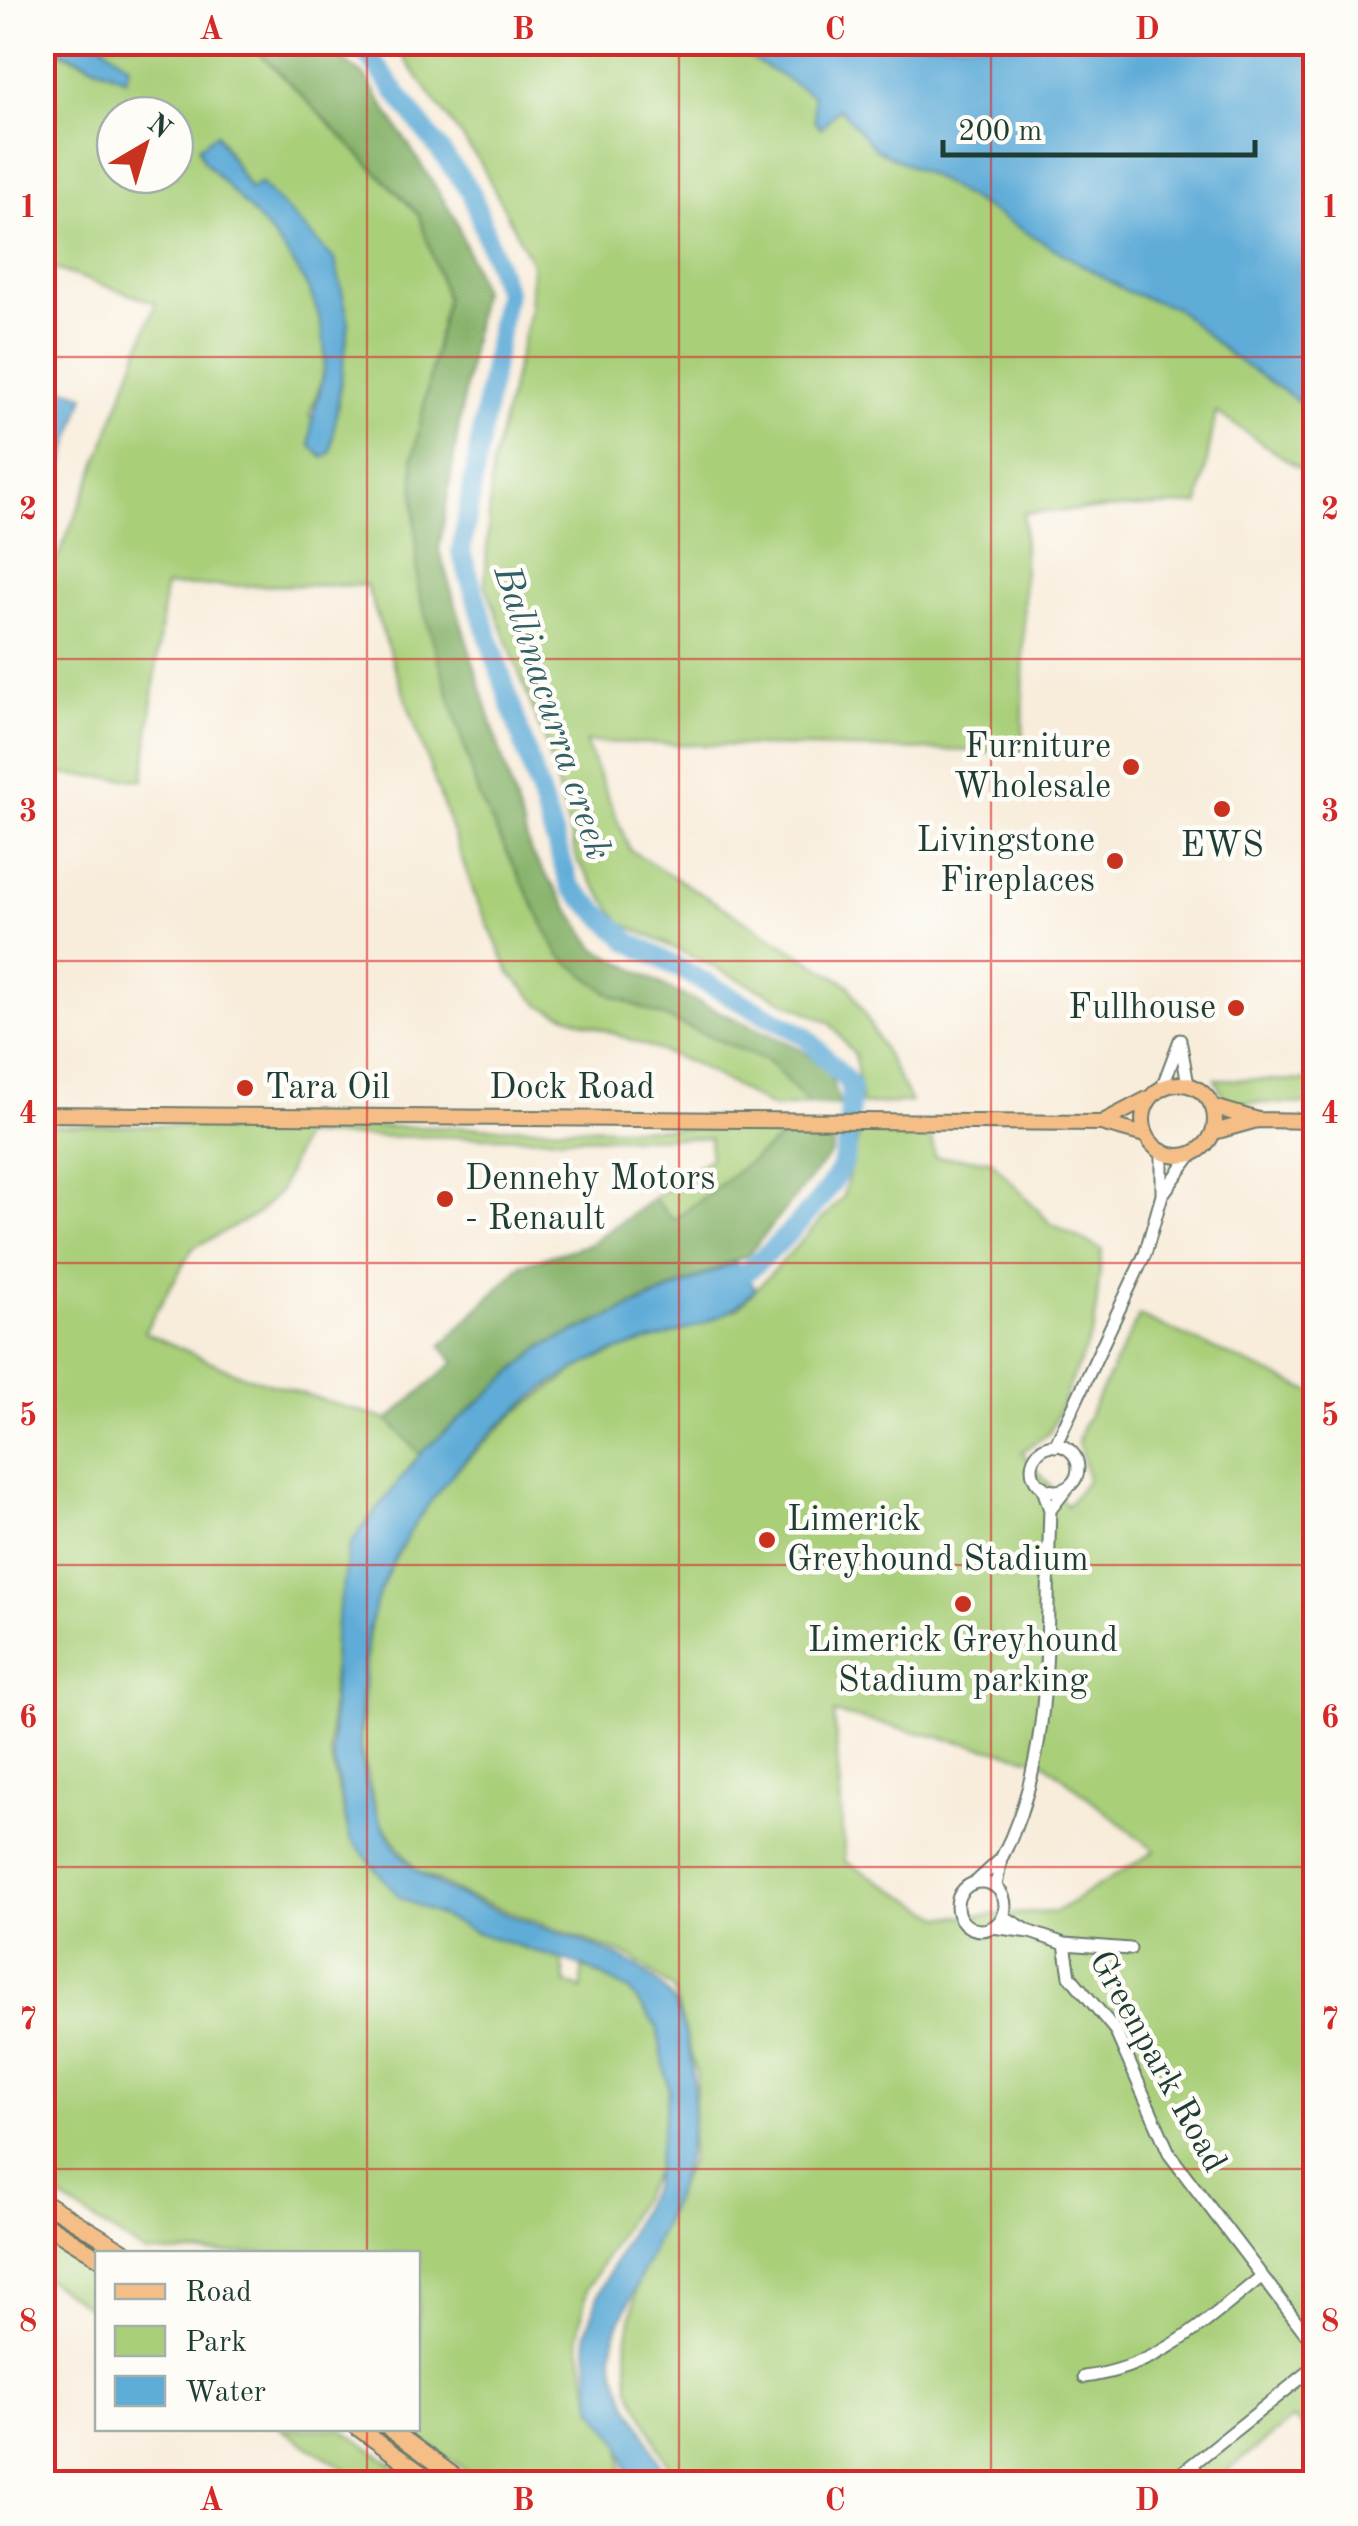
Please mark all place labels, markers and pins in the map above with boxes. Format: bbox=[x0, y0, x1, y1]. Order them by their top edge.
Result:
place label: Furniture Wholesale bbox=[954, 730, 1111, 805]
marker: Furniture Wholesale bbox=[1120, 756, 1142, 778]
marker: EWS bbox=[1211, 798, 1233, 820]
place label: Livingstone Fireplaces bbox=[916, 824, 1095, 899]
place label: EWS bbox=[1180, 829, 1264, 864]
marker: Livingstone Fireplaces bbox=[1104, 850, 1126, 872]
place label: Fullhouse bbox=[1068, 991, 1216, 1026]
marker: Fullhouse bbox=[1225, 997, 1247, 1019]
place label: Tara Oil bbox=[265, 1071, 390, 1106]
marker: Tara Oil bbox=[234, 1077, 256, 1099]
place label: Dennehy Motors - Renault bbox=[465, 1162, 716, 1237]
marker: Dennehy Motors - Renault bbox=[434, 1188, 456, 1210]
place label: Limerick Greyhound Stadium bbox=[787, 1503, 1089, 1578]
marker: Limerick Greyhound Stadium bbox=[756, 1529, 778, 1551]
marker: Limerick Greyhound Stadium parking bbox=[952, 1593, 974, 1615]
place label: Limerick Greyhound Stadium parking bbox=[808, 1624, 1118, 1699]

